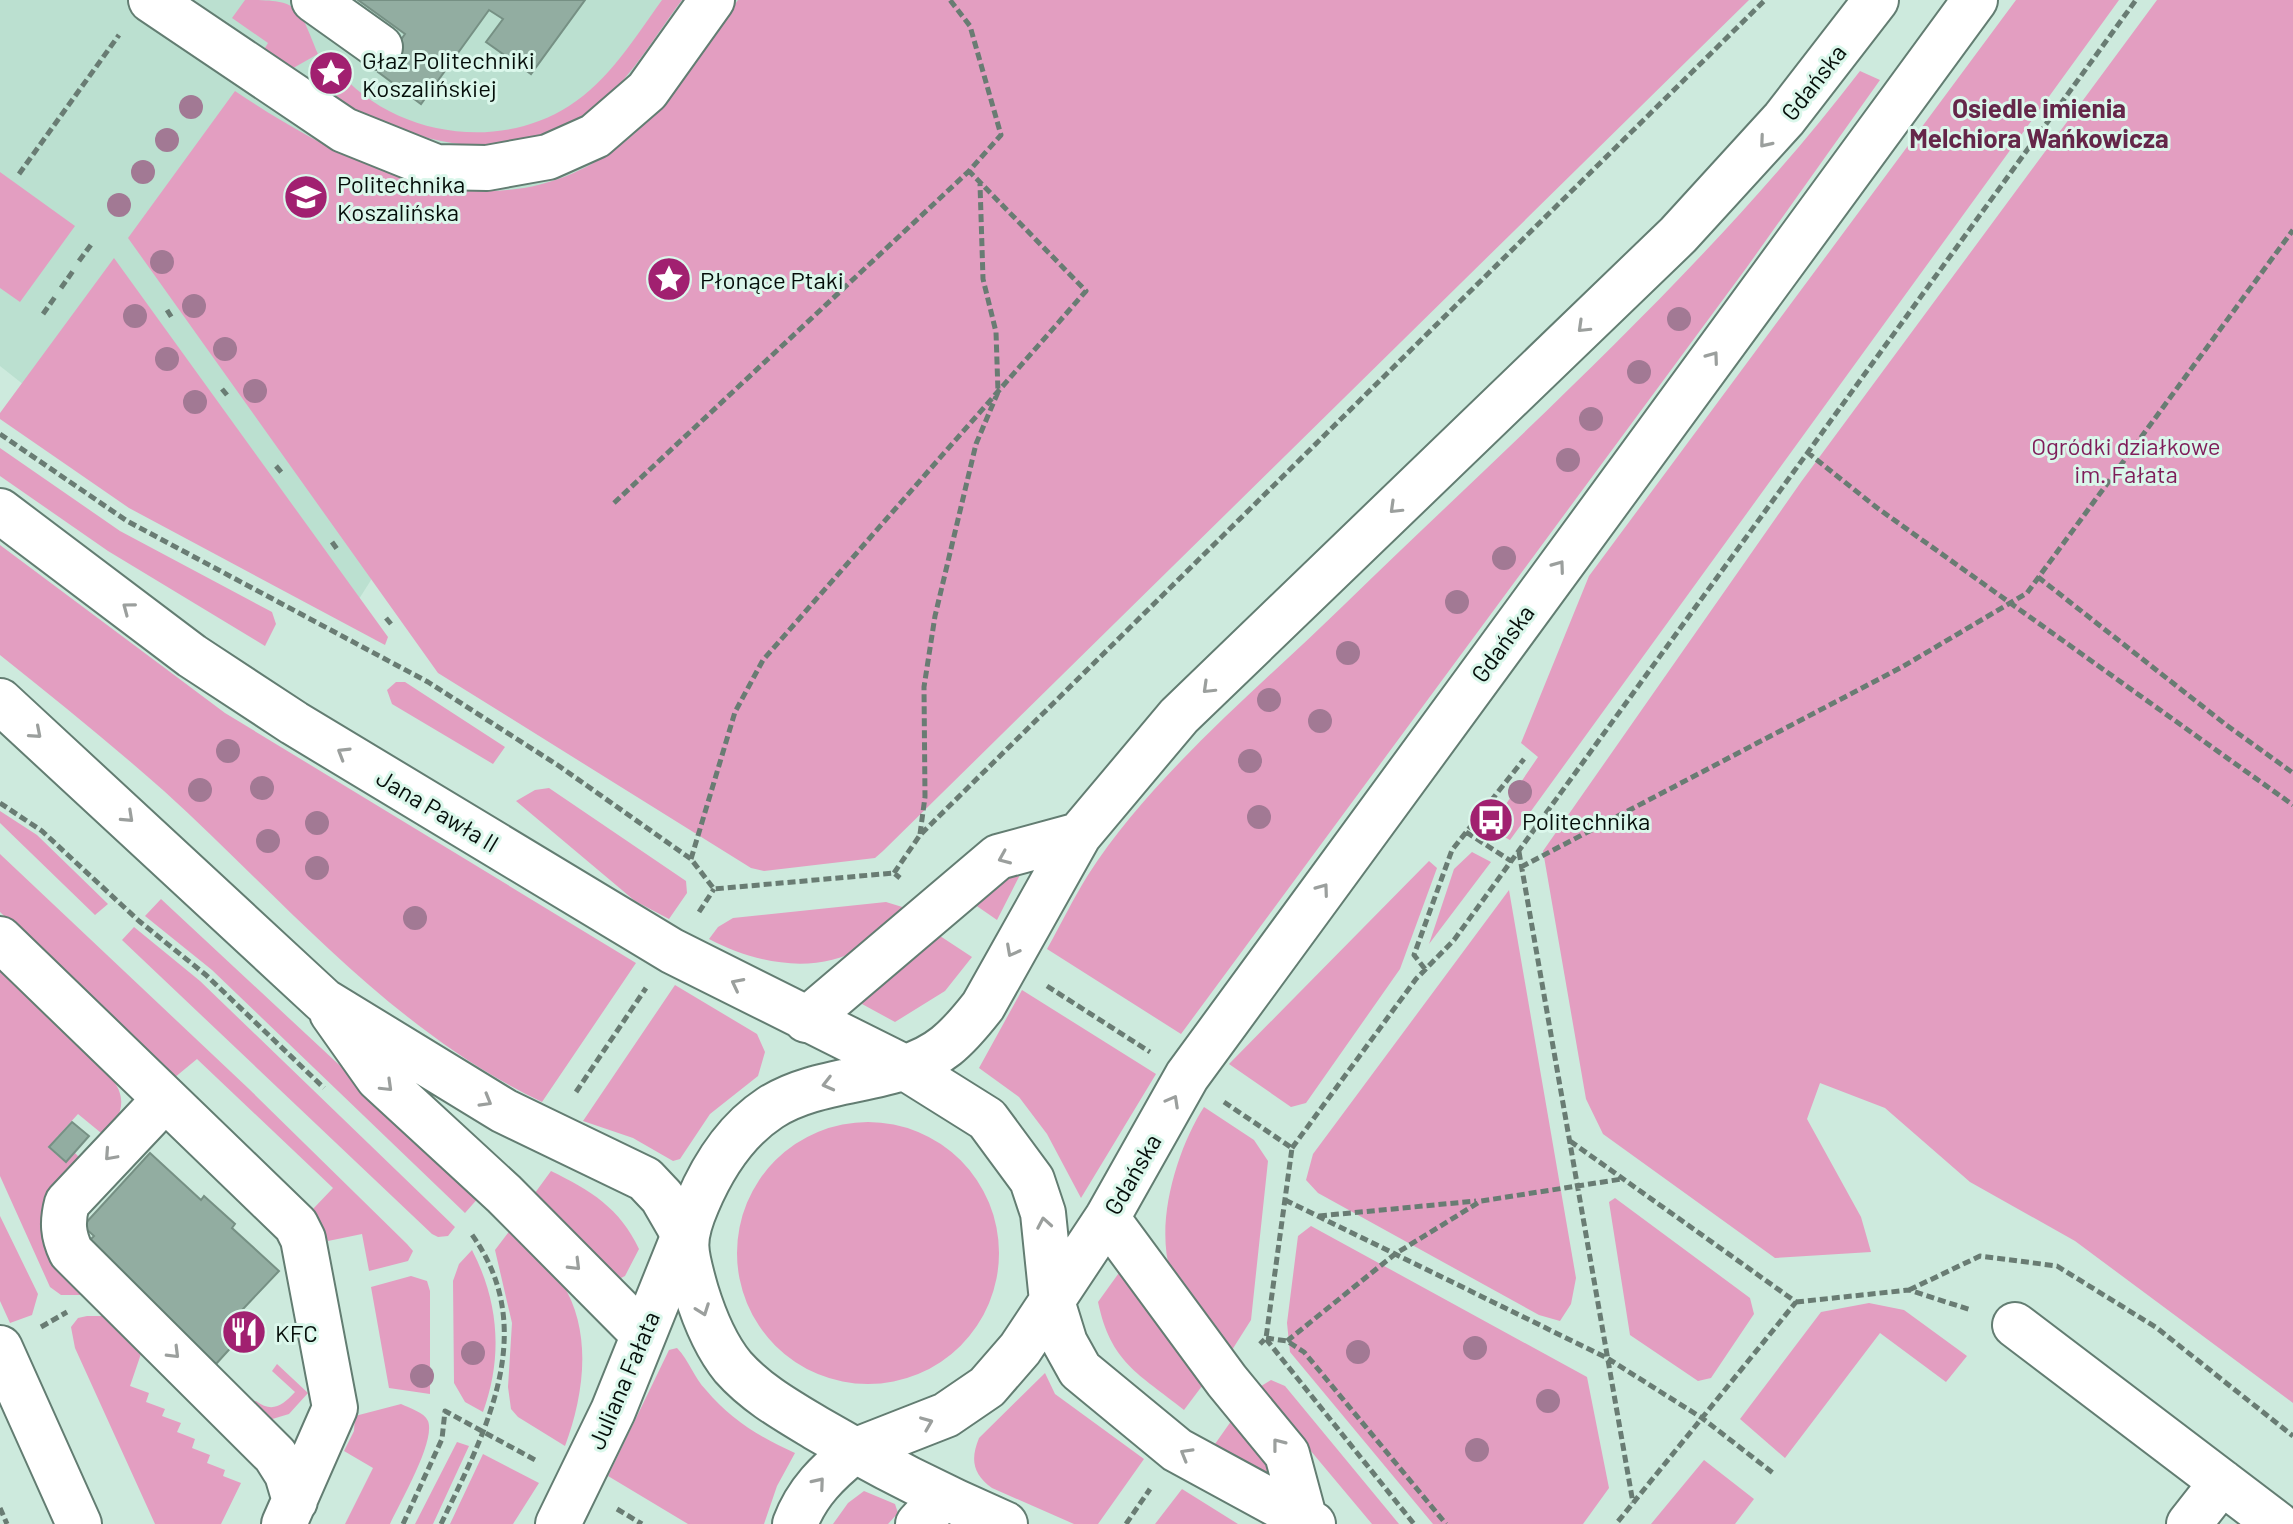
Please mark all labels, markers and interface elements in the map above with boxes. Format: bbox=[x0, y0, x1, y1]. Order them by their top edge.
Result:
street label: Gdańska bbox=[1774, 38, 1852, 126]
place label: Głaz Politechniki Koszalińskiej bbox=[362, 45, 535, 102]
place icon: Głaz Politechniki Koszalińskiej bbox=[307, 49, 355, 97]
district label: Osiedle imienia Melchiora Wańkowicza bbox=[1909, 92, 2169, 153]
one-way arrow bbox=[1760, 133, 1775, 147]
place label: Politechnika Koszalińska bbox=[337, 169, 465, 226]
school or university icon: Politechnika Koszalińska bbox=[282, 173, 330, 221]
place icon: Płonące Ptaki bbox=[645, 255, 693, 303]
place label: Płonące Ptaki bbox=[700, 265, 844, 294]
one-way arrow bbox=[1578, 318, 1592, 333]
one-way arrow bbox=[1703, 351, 1718, 365]
park label: Ogródki działkowe im. Fałata bbox=[2031, 431, 2221, 488]
one-way arrow bbox=[1390, 498, 1405, 512]
one-way arrow bbox=[1549, 560, 1564, 575]
street label: Gdańska bbox=[1464, 599, 1540, 687]
one-way arrow bbox=[122, 604, 137, 618]
one-way arrow bbox=[1203, 679, 1217, 693]
one-way arrow bbox=[26, 723, 41, 737]
one-way arrow bbox=[337, 748, 352, 763]
street label: Jana Pawła II bbox=[372, 762, 504, 858]
bus stop icon: Politechnika bbox=[1467, 796, 1515, 844]
place label: Politechnika bbox=[1522, 806, 1650, 835]
one-way arrow bbox=[119, 808, 134, 822]
one-way arrow bbox=[998, 848, 1013, 864]
one-way arrow bbox=[1313, 883, 1328, 898]
one-way arrow bbox=[1006, 943, 1021, 958]
one-way arrow bbox=[730, 979, 745, 994]
one-way arrow bbox=[821, 1075, 835, 1092]
one-way arrow bbox=[378, 1077, 392, 1092]
one-way arrow bbox=[478, 1091, 492, 1106]
one-way arrow bbox=[1163, 1096, 1179, 1110]
street label: Gdańska bbox=[1097, 1128, 1167, 1220]
one-way arrow bbox=[106, 1145, 120, 1160]
one-way arrow bbox=[1037, 1217, 1054, 1230]
one-way arrow bbox=[566, 1256, 580, 1270]
one-way arrow bbox=[693, 1302, 710, 1316]
street label: Juliana Fałata bbox=[581, 1307, 665, 1453]
restaurant icon: KFC bbox=[220, 1308, 268, 1356]
place label: KFC bbox=[275, 1318, 318, 1347]
one-way arrow bbox=[165, 1344, 179, 1358]
one-way arrow bbox=[919, 1416, 933, 1432]
one-way arrow bbox=[1274, 1438, 1288, 1453]
one-way arrow bbox=[1180, 1448, 1194, 1464]
one-way arrow bbox=[809, 1478, 824, 1492]

